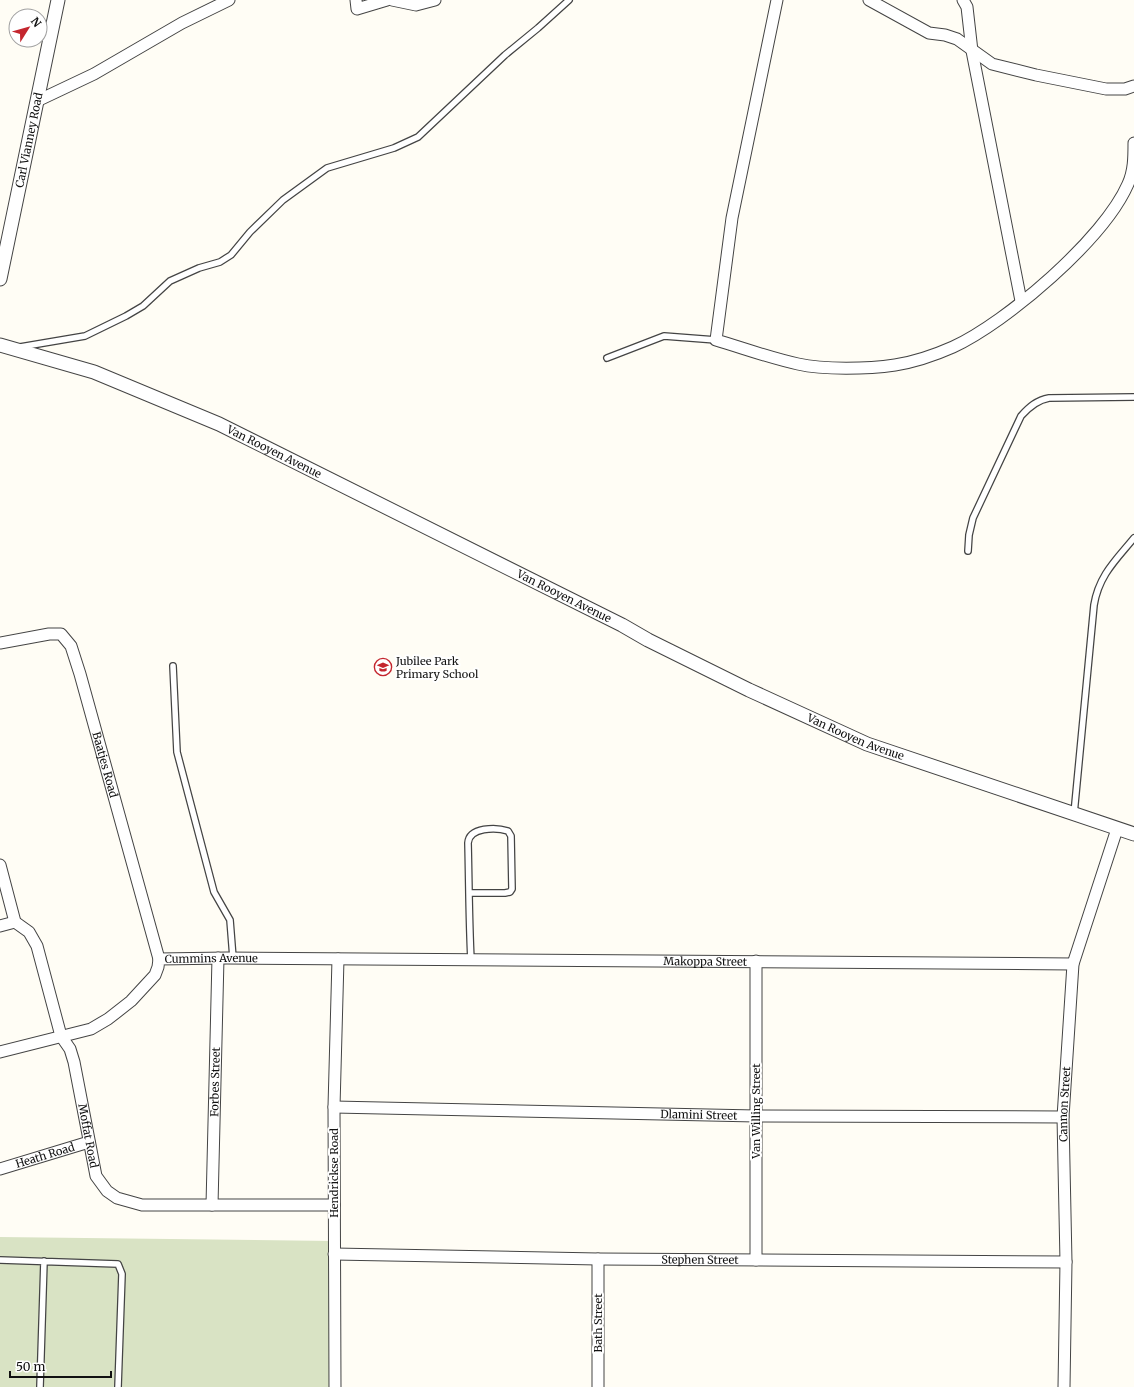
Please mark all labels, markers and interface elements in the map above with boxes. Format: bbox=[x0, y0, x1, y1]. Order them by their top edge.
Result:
north arrow bbox=[8, 8, 48, 48]
text: N bbox=[28, 14, 44, 30]
street label: Carl Vianney Road bbox=[12, 91, 46, 189]
street label: Van Rooyen Avenue bbox=[224, 422, 324, 481]
street label: Van Rooyen Avenue bbox=[514, 566, 614, 626]
place label: Jubilee Park Primary School bbox=[395, 654, 479, 681]
school or university icon: Jubilee Park Primary School bbox=[373, 657, 393, 677]
street label: Van Rooyen Avenue bbox=[804, 710, 906, 763]
street label: Baatjes Road bbox=[89, 730, 121, 800]
street label: Cummins Avenue bbox=[164, 951, 258, 966]
street label: Makoppa Street bbox=[663, 954, 748, 969]
street label: Forbes Street bbox=[207, 1046, 223, 1117]
street label: Van Willing Street bbox=[749, 1063, 763, 1160]
street label: Cannon Street bbox=[1056, 1065, 1073, 1142]
street label: Moffat Road bbox=[75, 1102, 101, 1169]
street label: Dlamini Street bbox=[660, 1107, 738, 1123]
street label: Hendrickse Road bbox=[327, 1128, 341, 1218]
street label: Heath Road bbox=[14, 1140, 77, 1171]
street label: Stephen Street bbox=[661, 1252, 739, 1267]
street label: Bath Street bbox=[591, 1293, 605, 1353]
scale bar bbox=[10, 1353, 111, 1379]
text: 50 m bbox=[16, 1359, 45, 1374]

